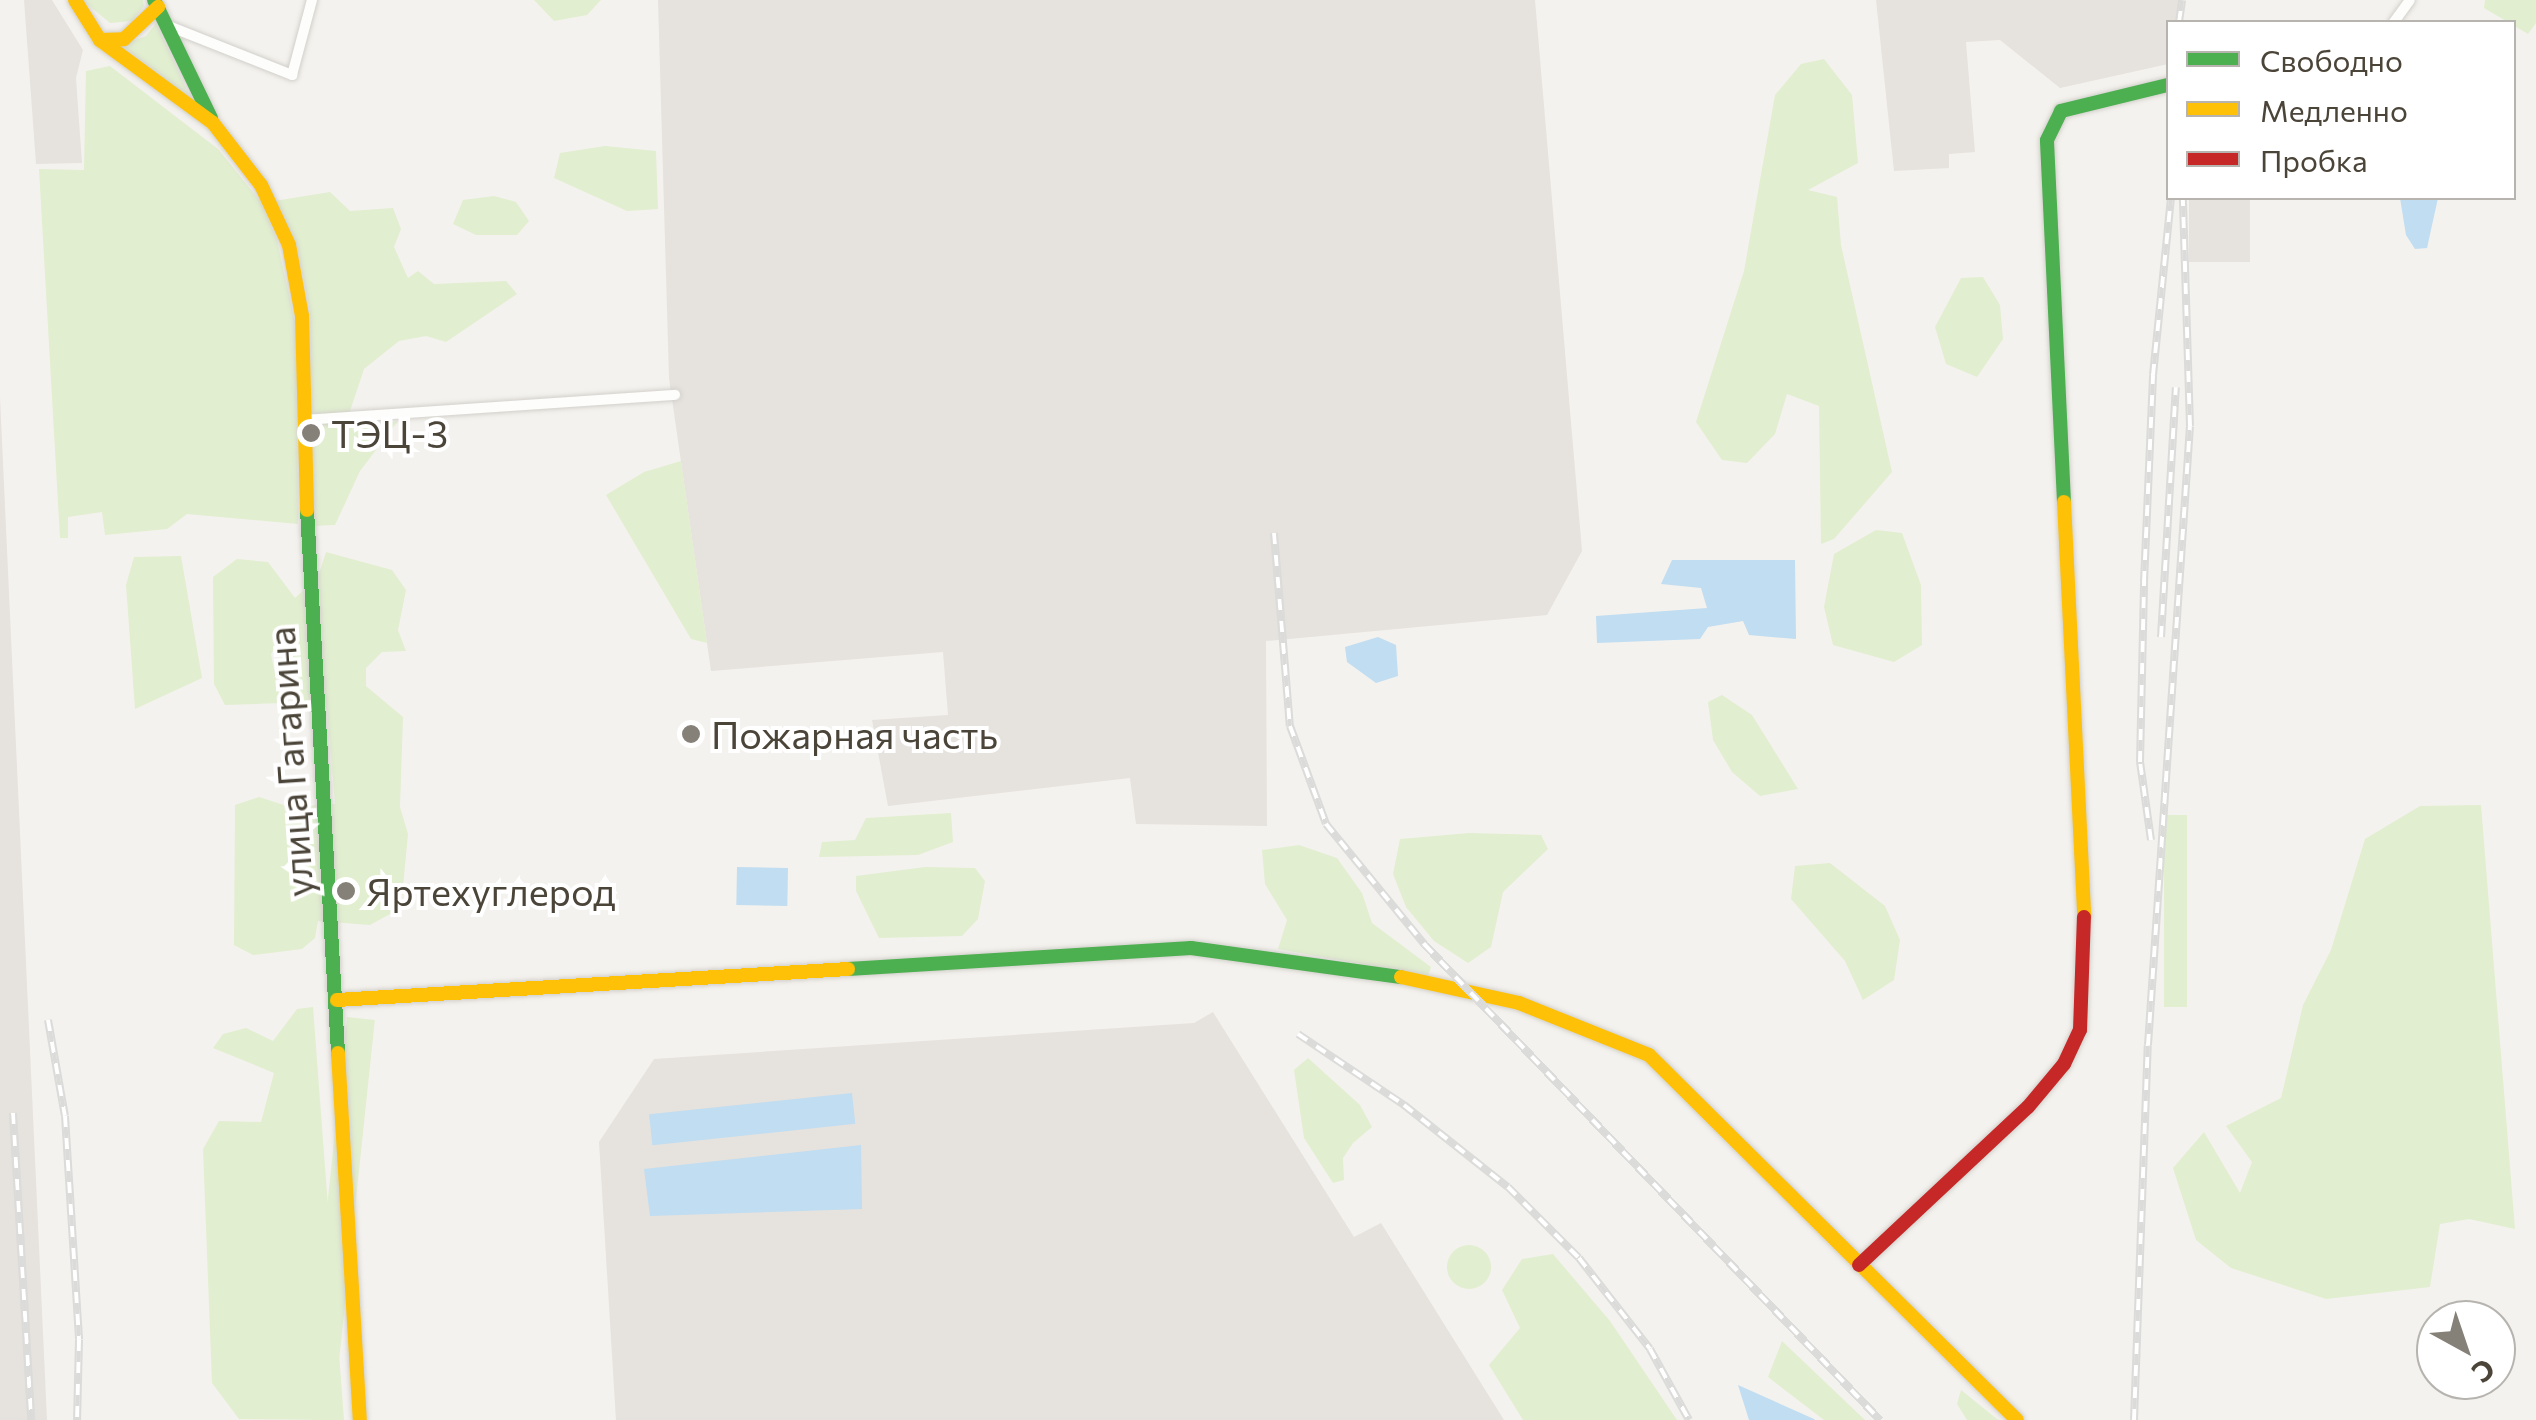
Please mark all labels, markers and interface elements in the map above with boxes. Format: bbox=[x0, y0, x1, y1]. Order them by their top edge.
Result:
legend bbox=[2166, 20, 2516, 200]
text: Свободно bbox=[2260, 41, 2403, 78]
text: Медленно bbox=[2260, 91, 2408, 128]
text: Пробка bbox=[2260, 141, 2368, 178]
place label: ТЭЦ-3 bbox=[331, 410, 448, 456]
marker: ТЭЦ-3 bbox=[300, 422, 322, 444]
street label: улица Гагарина bbox=[257, 625, 321, 899]
place label: Пожарная часть bbox=[711, 711, 998, 757]
marker: Пожарная часть bbox=[680, 723, 702, 745]
place label: Яртехуглерод bbox=[366, 868, 616, 914]
marker: Яртехуглерод bbox=[335, 880, 357, 902]
north arrow bbox=[2416, 1300, 2516, 1400]
text: С bbox=[2466, 1352, 2502, 1391]

